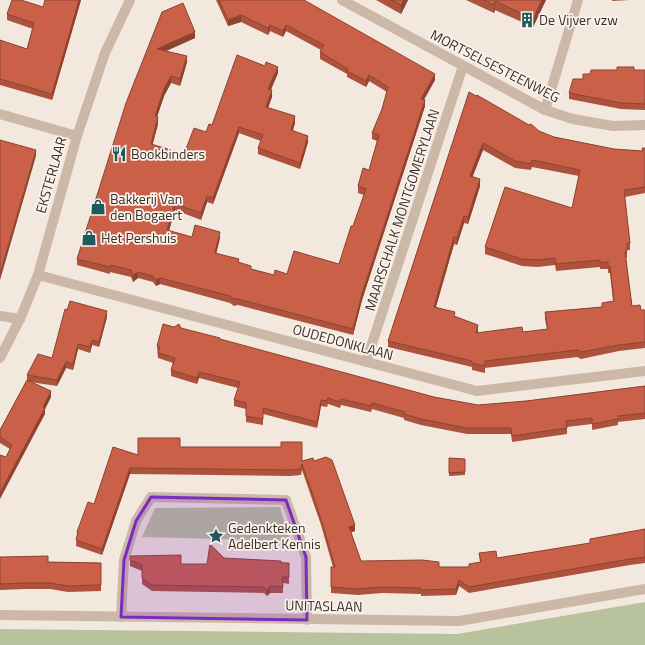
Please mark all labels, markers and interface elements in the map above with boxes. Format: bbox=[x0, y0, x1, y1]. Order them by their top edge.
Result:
place label: De Vijver vzw bbox=[539, 9, 618, 30]
building icon: De Vijver vzw bbox=[518, 11, 536, 29]
street label: MORTSELSESTEENWEG bbox=[427, 24, 564, 107]
street label: MAARSCHALK MONTGOMERYLAAN bbox=[359, 106, 444, 314]
street label: EKSTERLAAR bbox=[30, 134, 72, 216]
place label: Bookbinders bbox=[131, 143, 205, 164]
restaurant icon: Bookbinders bbox=[110, 145, 128, 163]
place label: Bakkerij Van den Bogaert bbox=[110, 188, 182, 225]
shop icon: Bakkerij Van den Bogaert bbox=[89, 198, 107, 216]
place label: Het Pershuis bbox=[101, 227, 177, 248]
shop icon: Het Pershuis bbox=[80, 229, 98, 247]
street label: OUDEDONKLAAN bbox=[290, 318, 396, 365]
place label: Gedenkteken Adelbert Kennis bbox=[228, 517, 321, 554]
place icon: Gedenkteken Adelbert Kennis bbox=[207, 527, 225, 545]
street label: UNITASLAAN bbox=[285, 594, 363, 617]

